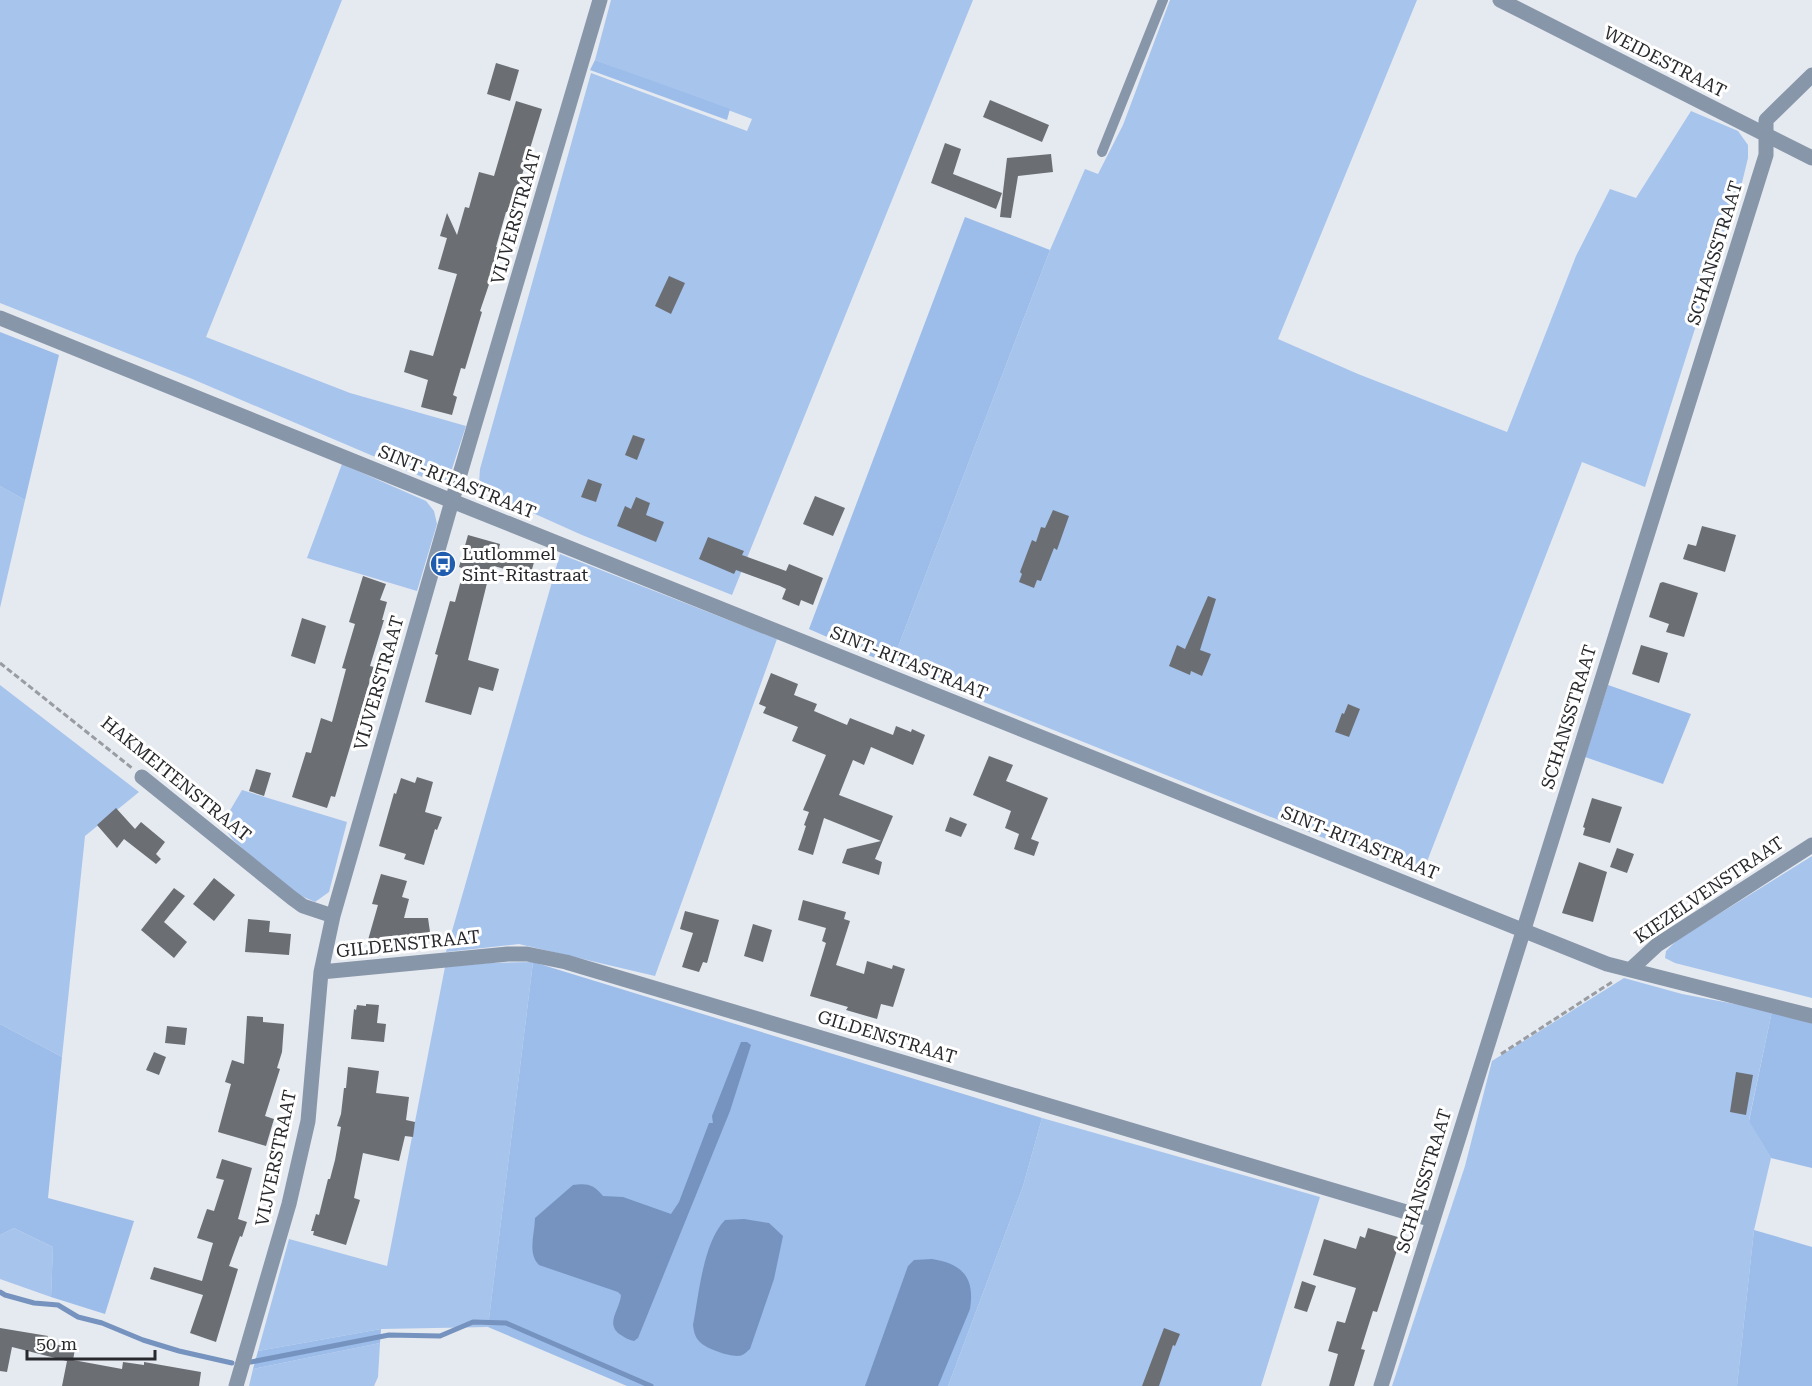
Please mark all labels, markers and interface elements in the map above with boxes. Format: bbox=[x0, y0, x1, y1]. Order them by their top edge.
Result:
street label: WEIDESTRAAT bbox=[1600, 22, 1730, 102]
street label: VIJVERSTRAAT bbox=[486, 147, 545, 286]
street label: SCHANSSTRAAT bbox=[1683, 178, 1746, 327]
street label: SINT-RITASTRAAT bbox=[375, 440, 539, 523]
place label: Lutlommel Sint-Ritastraat bbox=[462, 543, 588, 585]
bus stop icon: Lutlommel Sint-Ritastraat bbox=[428, 549, 458, 579]
street label: VIJVERSTRAAT bbox=[349, 613, 408, 752]
street label: SINT-RITASTRAAT bbox=[827, 621, 991, 704]
street label: SCHANSSTRAAT bbox=[1537, 642, 1600, 791]
street label: HAKMEITENSTRAAT bbox=[97, 712, 256, 846]
street label: SINT-RITASTRAAT bbox=[1278, 801, 1442, 884]
street label: KIEZELVENSTRAAT bbox=[1630, 832, 1787, 947]
street label: GILDENSTRAAT bbox=[335, 926, 481, 961]
street label: GILDENSTRAAT bbox=[815, 1005, 959, 1068]
street label: VIJVERSTRAAT bbox=[251, 1088, 300, 1228]
street label: SCHANSSTRAAT bbox=[1392, 1106, 1455, 1255]
scale bar bbox=[27, 1323, 154, 1361]
text: 50 m bbox=[36, 1333, 77, 1354]

